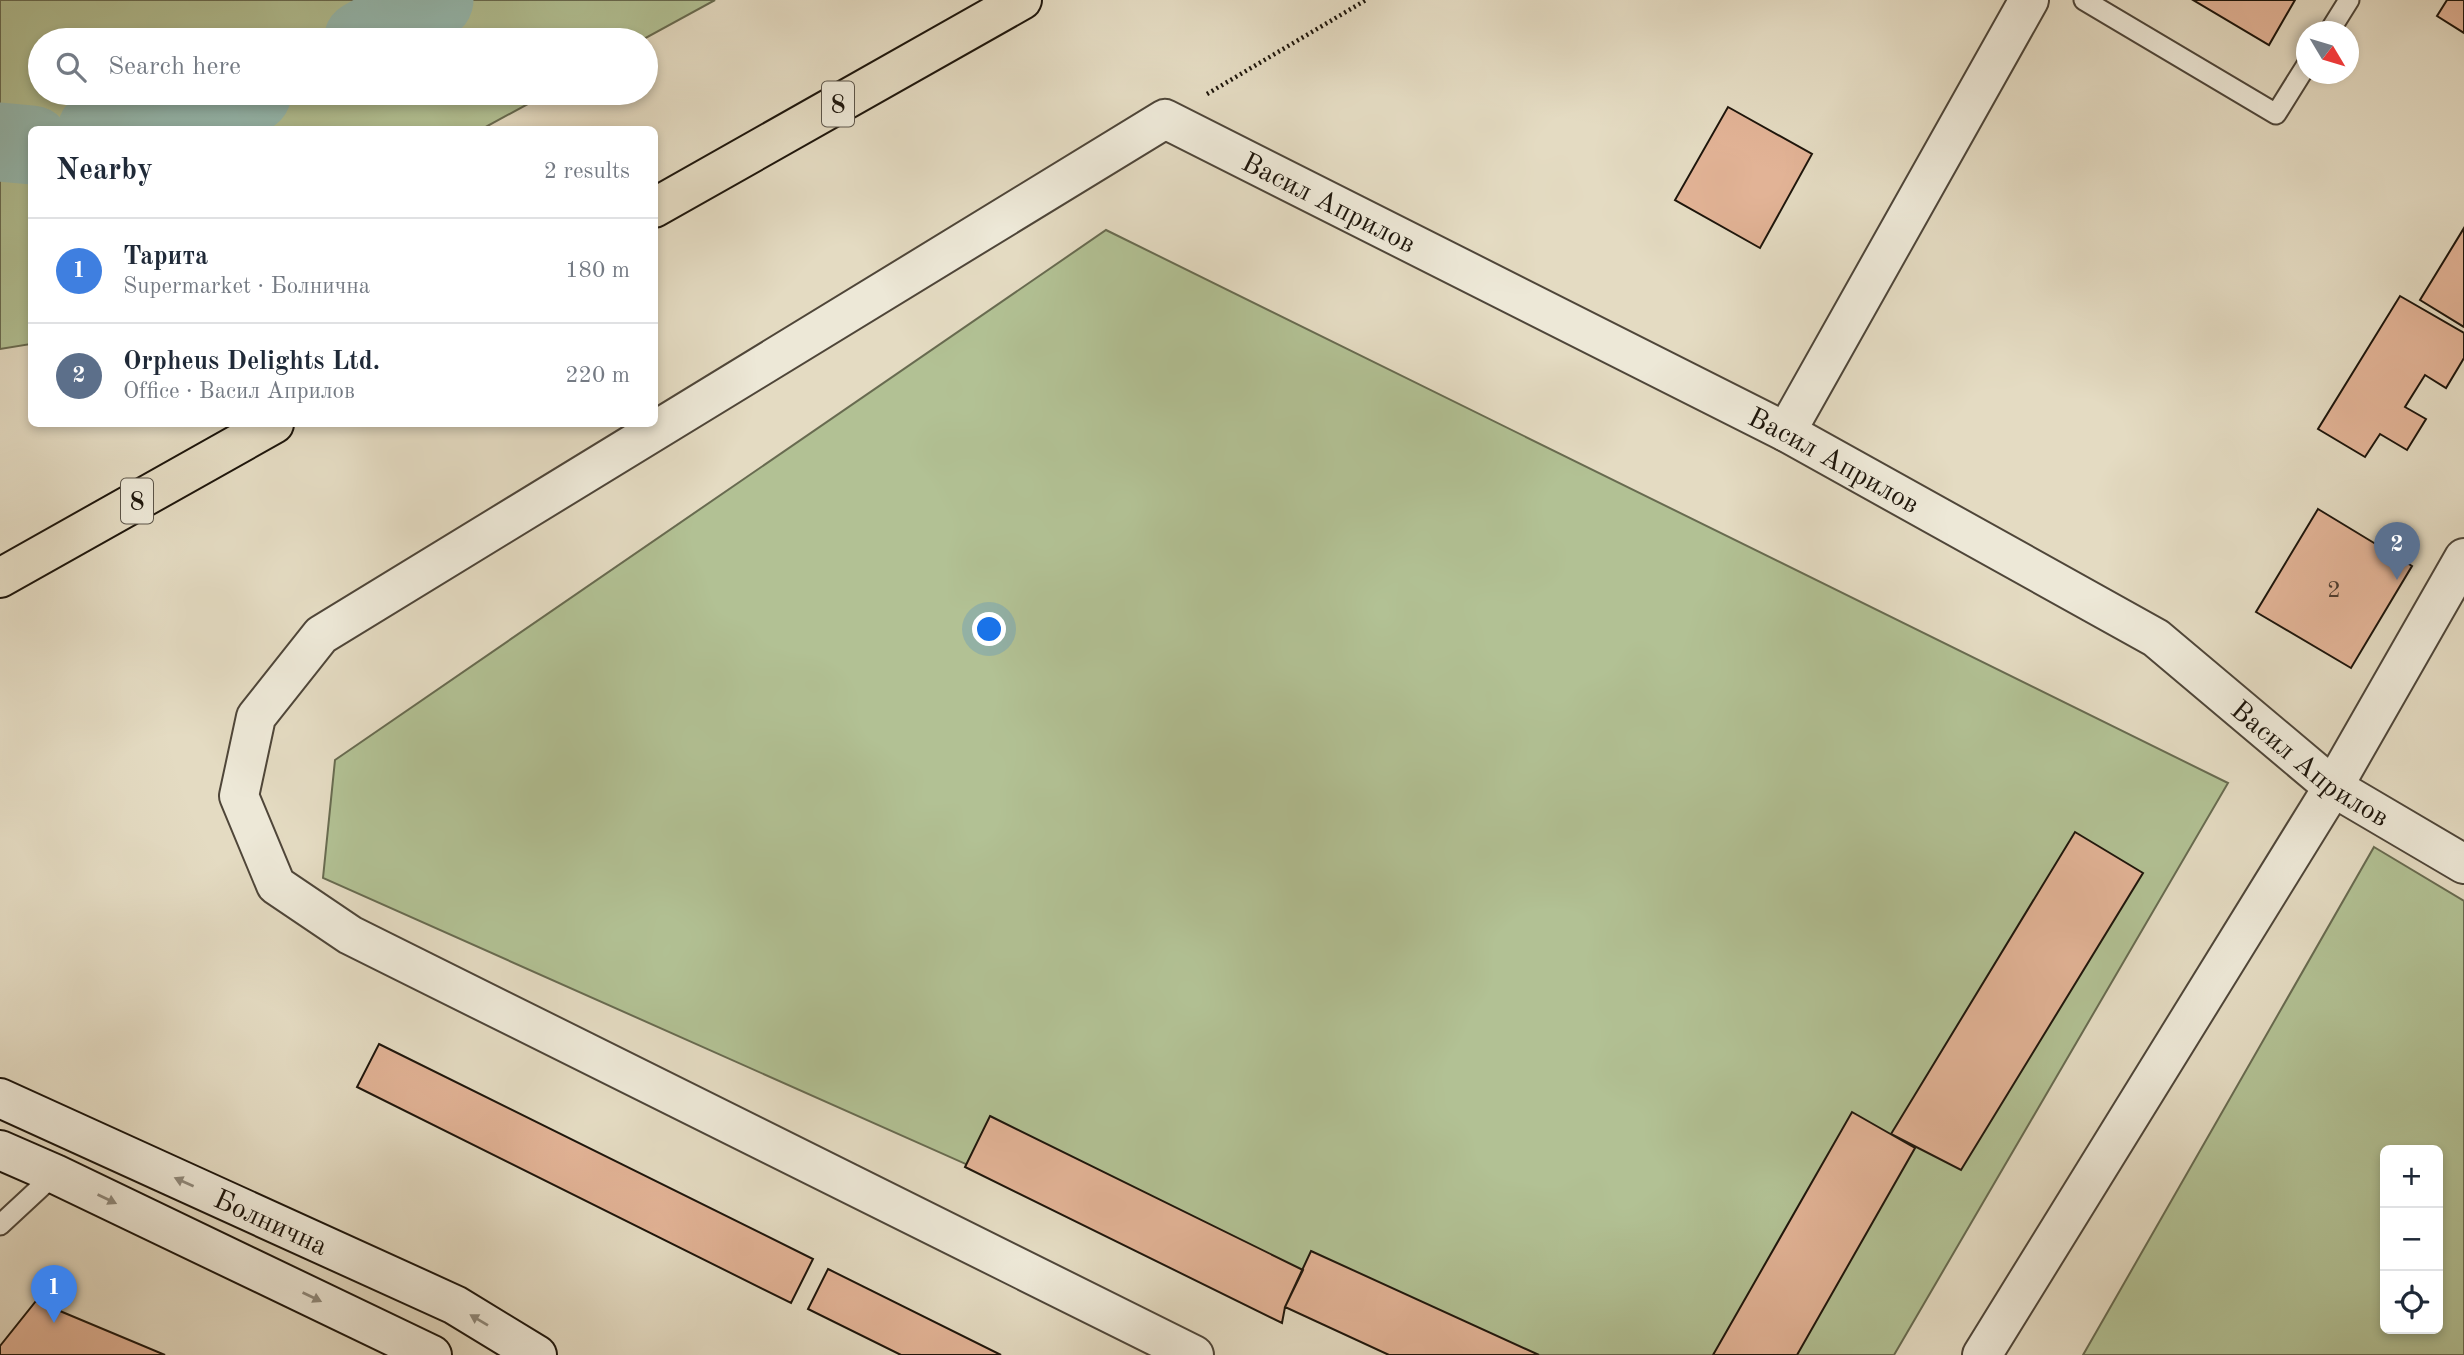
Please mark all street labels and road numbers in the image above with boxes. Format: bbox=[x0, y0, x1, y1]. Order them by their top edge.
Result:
road number: 8 bbox=[822, 82, 854, 127]
street label: Васил Априлов bbox=[1237, 149, 1419, 260]
street label: Васил Априлов bbox=[1743, 404, 1923, 520]
road number: 8 bbox=[121, 478, 153, 524]
street label: Васил Априлов bbox=[2225, 696, 2393, 833]
street label: Болнична bbox=[209, 1186, 331, 1262]

